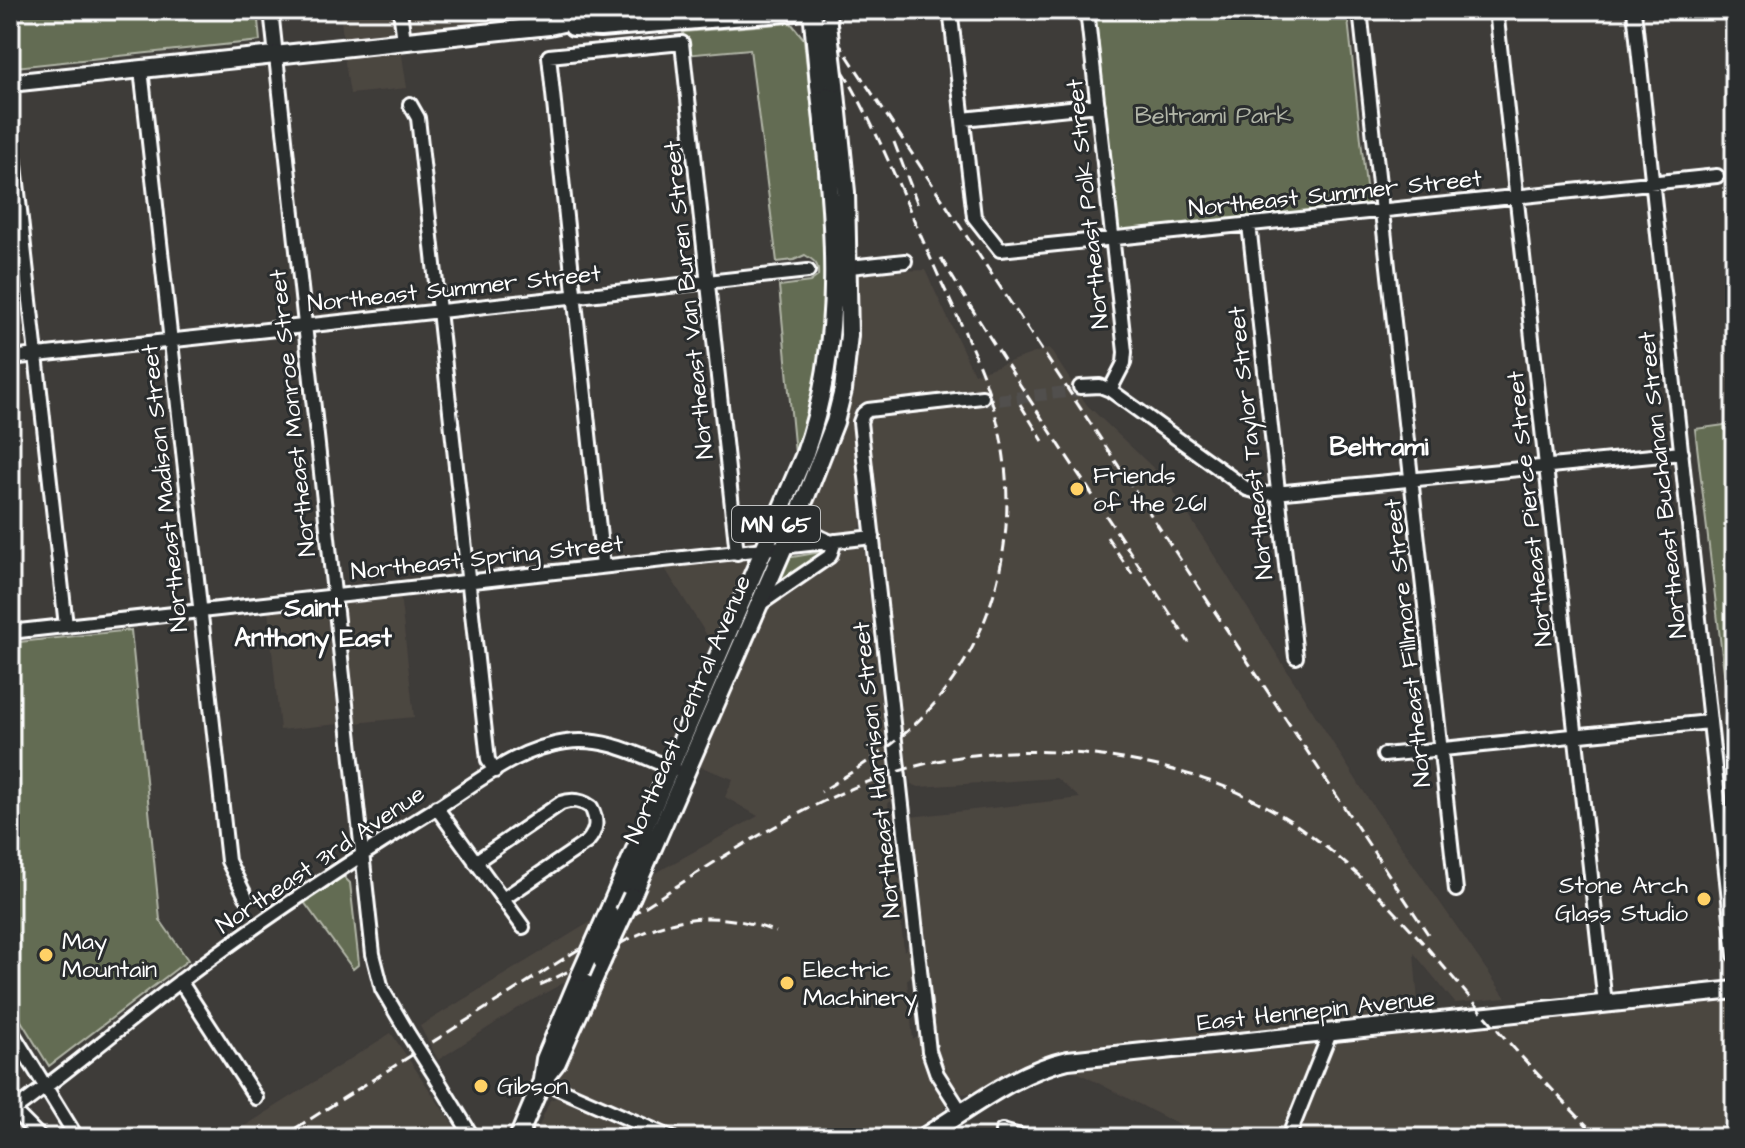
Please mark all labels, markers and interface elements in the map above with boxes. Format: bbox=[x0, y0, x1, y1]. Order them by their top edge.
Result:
street label: Northeast Polk Street bbox=[1058, 77, 1118, 330]
park label: Beltrami Park bbox=[1135, 99, 1291, 133]
street label: Northeast Van Buren Street bbox=[655, 139, 723, 461]
street label: Northeast Summer Street bbox=[1187, 162, 1484, 226]
street label: Northeast Summer Street bbox=[306, 257, 603, 321]
street label: Northeast Monroe Street bbox=[261, 267, 325, 558]
street label: Northeast Taylor Street bbox=[1220, 304, 1283, 581]
street label: Northeast Buchanan Street bbox=[1630, 330, 1696, 640]
street label: Northeast Madison Street bbox=[133, 342, 197, 633]
street label: Northeast Pierce Street bbox=[1499, 369, 1561, 648]
district label: Beltrami bbox=[1330, 429, 1429, 465]
place label: Friends of the 261 bbox=[1093, 459, 1206, 521]
marker: Friends of the 261 bbox=[1068, 480, 1086, 498]
street label: Northeast Fillmore Street bbox=[1376, 497, 1440, 789]
road number: MN 65 bbox=[732, 506, 820, 542]
street label: Northeast Spring Street bbox=[349, 527, 625, 590]
street label: Northeast Central Avenue bbox=[616, 570, 760, 849]
district label: Saint Anthony East bbox=[234, 590, 392, 659]
street label: Northeast Harrison Street bbox=[844, 620, 909, 920]
street label: Northeast 3rd Avenue bbox=[209, 777, 432, 943]
place label: Stone Arch Glass Studio bbox=[1555, 869, 1688, 931]
marker: Stone Arch Glass Studio bbox=[1695, 890, 1713, 908]
place label: May Mountain bbox=[62, 925, 157, 987]
marker: May Mountain bbox=[37, 946, 55, 964]
place label: Electric Machinery bbox=[803, 953, 917, 1016]
marker: Electric Machinery bbox=[778, 974, 796, 992]
street label: East Hennepin Avenue bbox=[1196, 982, 1437, 1040]
place label: Gibson bbox=[497, 1070, 568, 1104]
marker: Gibson bbox=[472, 1077, 490, 1095]

